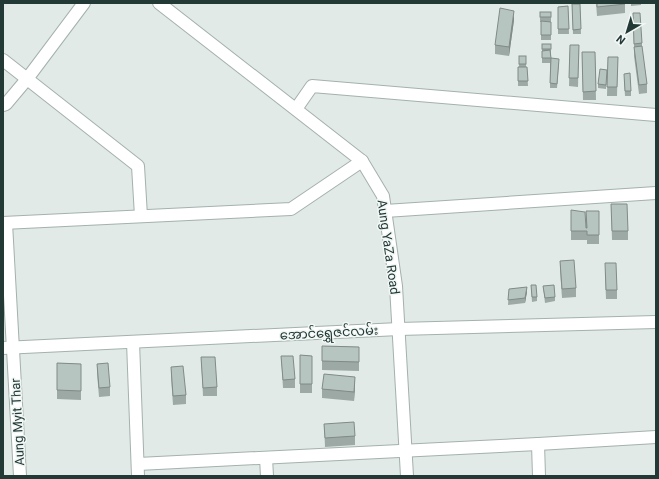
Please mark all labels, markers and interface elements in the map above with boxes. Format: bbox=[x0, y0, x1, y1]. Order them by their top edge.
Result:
north arrow bbox=[607, 12, 647, 52]
text: N bbox=[614, 32, 628, 47]
street label: Aung YaZa Road bbox=[374, 199, 403, 295]
street label: အောင်ရွှေဇင်လမ်း bbox=[279, 321, 379, 346]
street label: Aung Myit Thar bbox=[8, 377, 27, 466]

